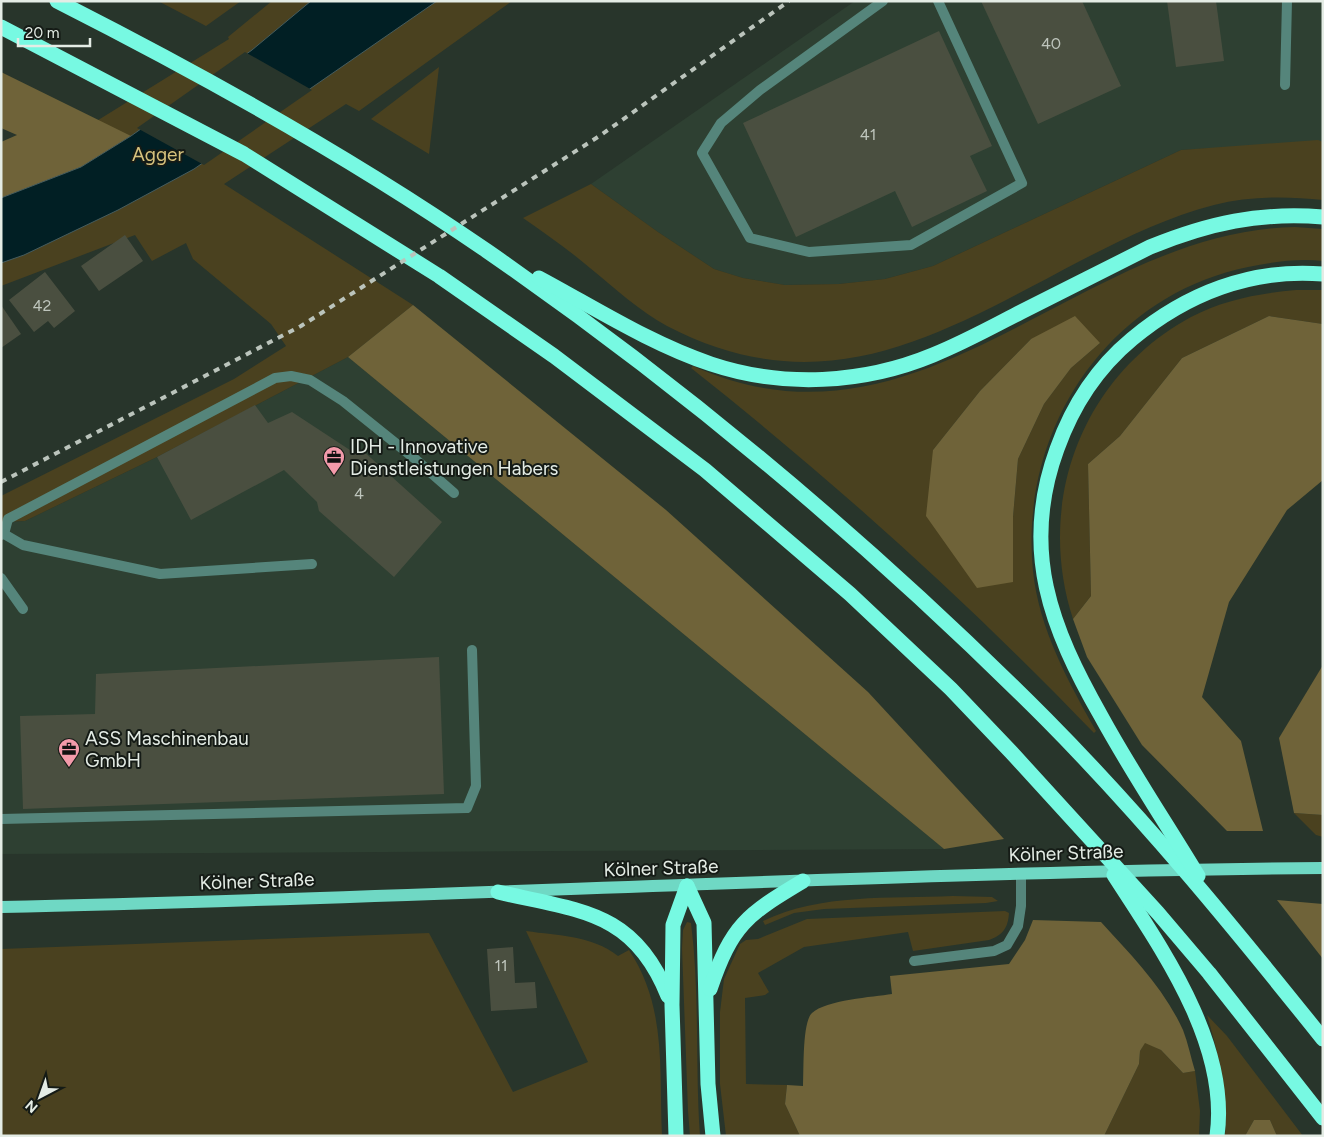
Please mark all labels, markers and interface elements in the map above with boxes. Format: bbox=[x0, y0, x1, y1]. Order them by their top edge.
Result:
scale bar bbox=[18, 15, 90, 47]
text: 20 m bbox=[25, 24, 59, 42]
house number: 40 bbox=[1041, 34, 1061, 53]
house number: 41 bbox=[860, 125, 876, 144]
park label: Agger bbox=[132, 143, 184, 166]
house number: 42 bbox=[33, 296, 51, 315]
place label: IDH - Innovative Dienstleistungen Habers bbox=[350, 435, 558, 480]
office icon: IDH - Innovative Dienstleistungen Habers bbox=[322, 445, 346, 476]
house number: 4 bbox=[354, 484, 364, 503]
place label: ASS Maschinenbau GmbH bbox=[85, 727, 249, 772]
office icon: ASS Maschinenbau GmbH bbox=[57, 737, 81, 768]
street label: Kölner Straße bbox=[1008, 840, 1124, 866]
street label: Kölner Straße bbox=[603, 855, 719, 881]
street label: Kölner Straße bbox=[199, 868, 315, 894]
house number: 11 bbox=[494, 956, 508, 975]
north arrow bbox=[15, 1072, 65, 1122]
text: N bbox=[22, 1096, 41, 1116]

